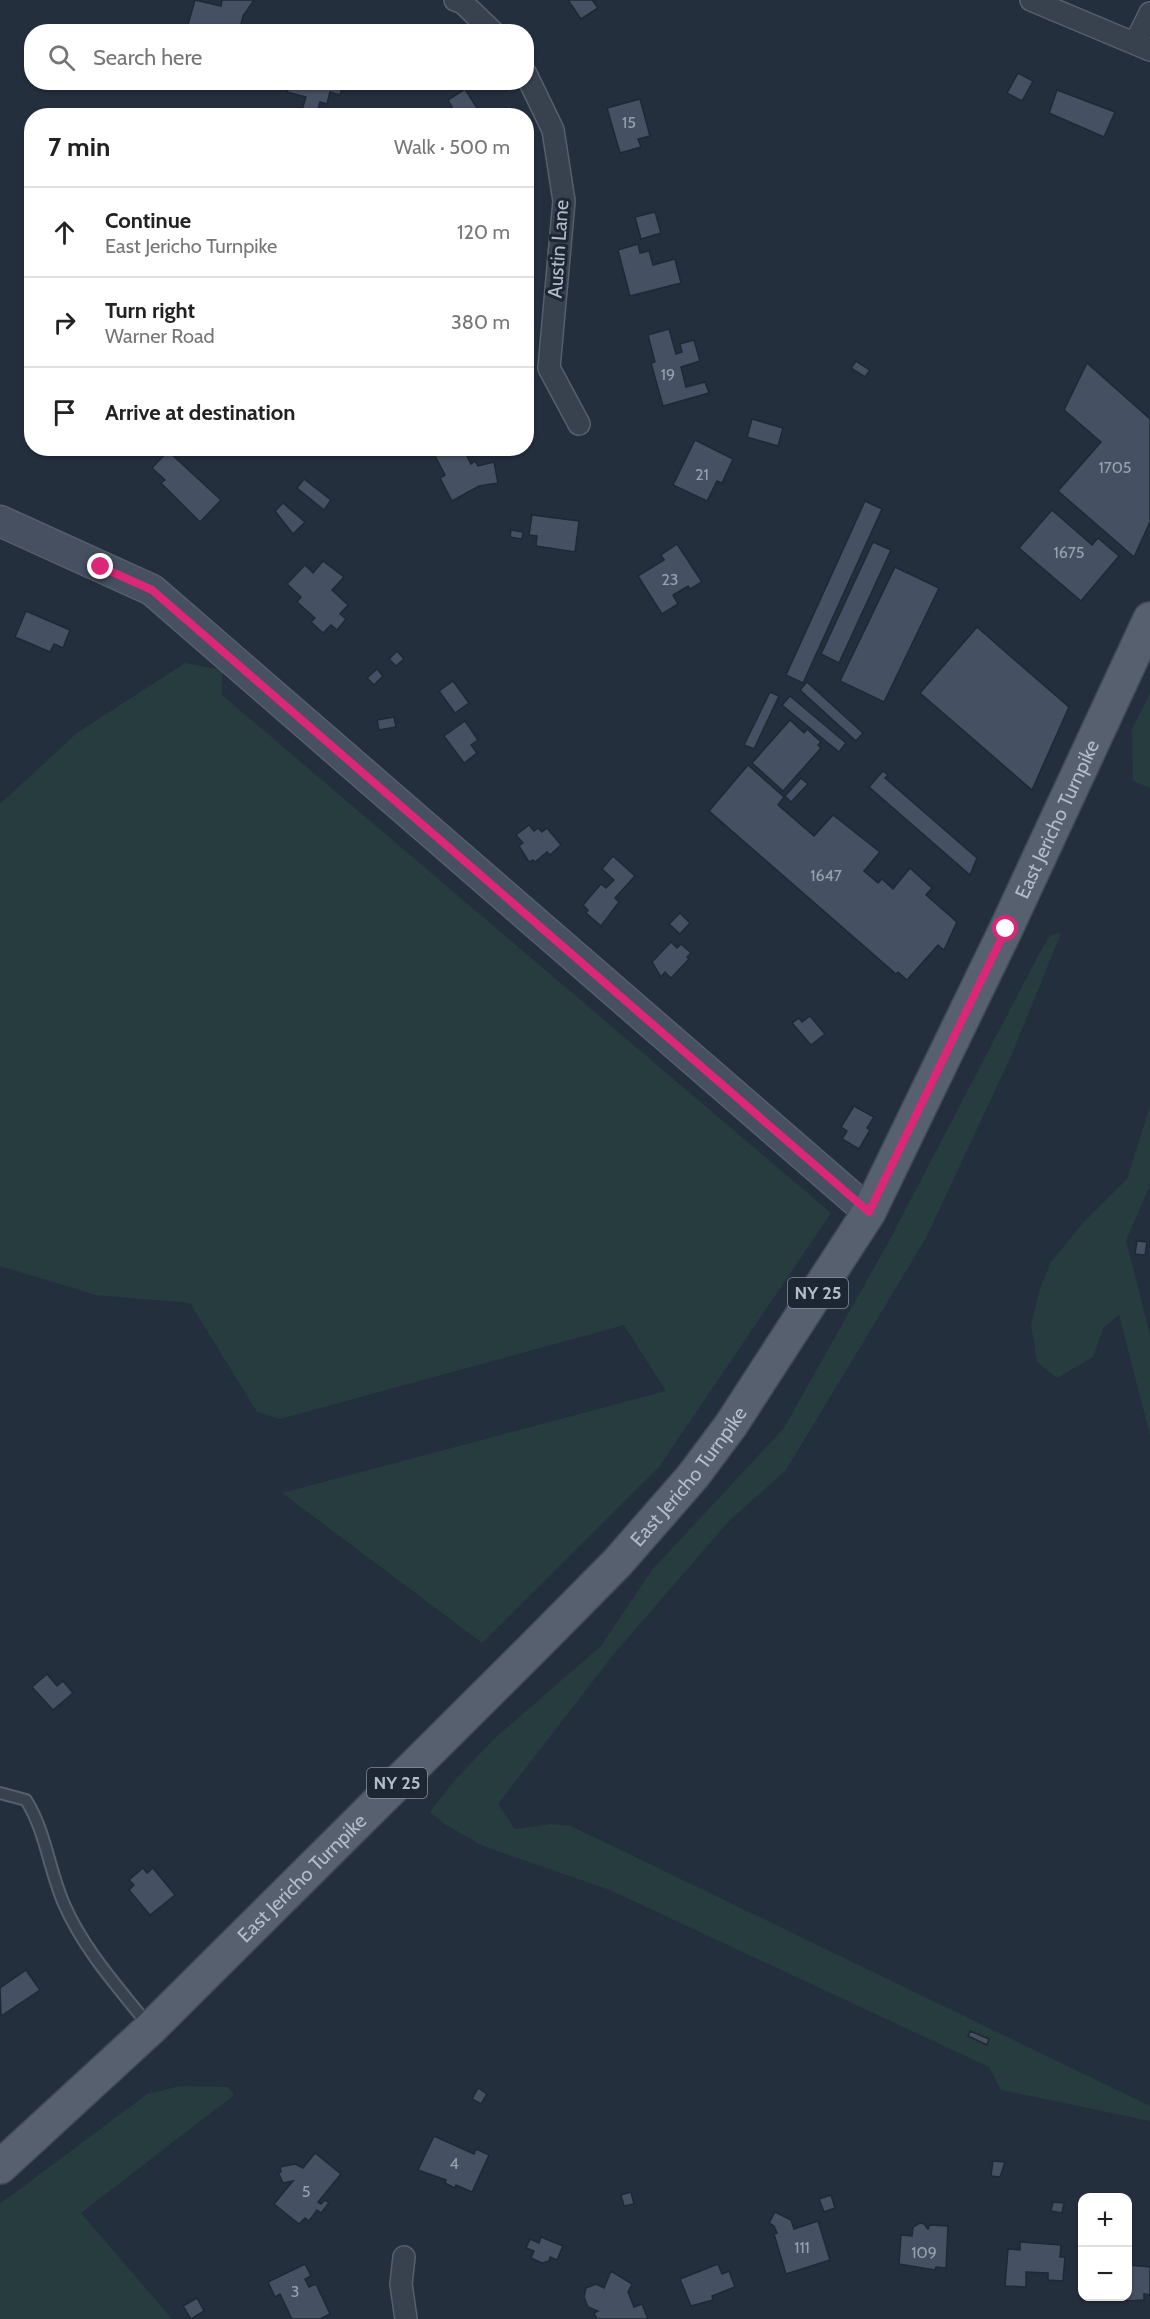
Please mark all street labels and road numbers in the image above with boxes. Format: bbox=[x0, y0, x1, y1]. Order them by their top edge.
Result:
street label: Austin Lane bbox=[543, 199, 573, 299]
street label: East Jericho Turnpike bbox=[1010, 736, 1104, 902]
road number: NY 25 bbox=[788, 1278, 848, 1308]
street label: East Jericho Turnpike bbox=[625, 1402, 752, 1551]
road number: NY 25 bbox=[367, 1768, 427, 1798]
street label: East Jericho Turnpike bbox=[232, 1809, 371, 1947]

